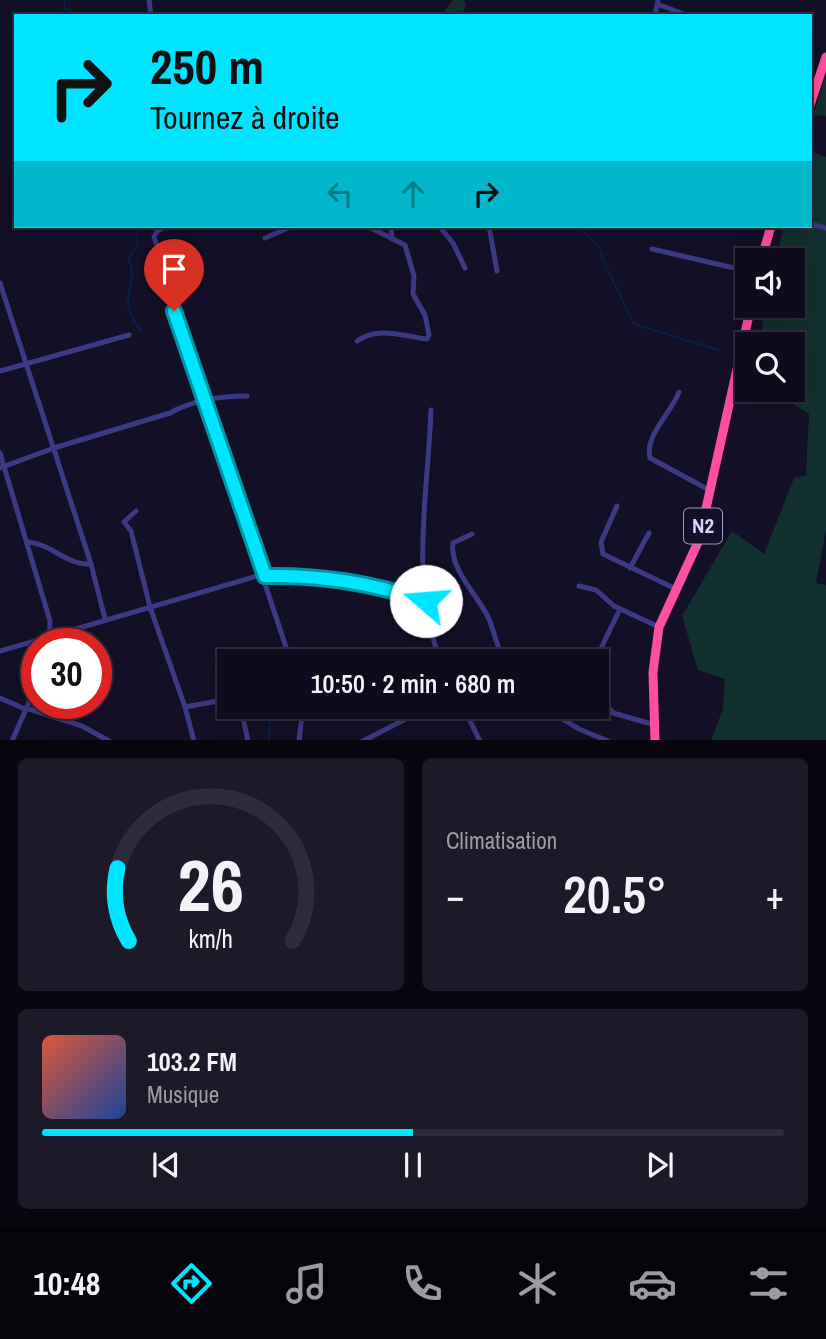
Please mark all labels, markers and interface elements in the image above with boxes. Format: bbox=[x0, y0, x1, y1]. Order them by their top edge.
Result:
text: 250 m bbox=[150, 33, 264, 99]
icon: right bbox=[35, 42, 126, 133]
text: Tournez à droite bbox=[150, 96, 340, 139]
icon: left bbox=[321, 175, 359, 213]
icon: ahead bbox=[394, 175, 432, 213]
icon: right bbox=[467, 175, 505, 213]
pin bbox=[144, 239, 204, 311]
map controls bbox=[735, 248, 805, 402]
button: sound bbox=[735, 248, 805, 318]
icon: arrive bbox=[155, 250, 193, 288]
button: search bbox=[735, 332, 805, 402]
road number: N2 bbox=[684, 508, 722, 544]
position arrow bbox=[389, 564, 463, 638]
speed limit sign: 30 bbox=[21, 628, 112, 719]
text: 10:50 · 2 min · 680 m bbox=[311, 666, 515, 701]
text: Climatisation bbox=[446, 825, 557, 856]
text: 26 bbox=[178, 836, 244, 934]
text: 20.5° bbox=[563, 859, 667, 929]
text: − bbox=[446, 870, 464, 921]
text: + bbox=[766, 870, 784, 921]
text: km/h bbox=[189, 921, 233, 955]
text: 103.2 FM bbox=[147, 1044, 237, 1079]
text: Musique bbox=[147, 1079, 219, 1110]
icon: previous bbox=[147, 1146, 185, 1184]
icon: pause bbox=[394, 1146, 432, 1184]
icon: next bbox=[641, 1146, 679, 1184]
icon: directions bbox=[167, 1259, 216, 1308]
icon: music bbox=[282, 1259, 331, 1308]
icon: phone bbox=[398, 1259, 447, 1308]
icon: climate bbox=[513, 1259, 562, 1308]
icon: car bbox=[628, 1259, 677, 1308]
icon: filters bbox=[744, 1259, 793, 1308]
text: 10:48 bbox=[33, 1262, 100, 1305]

